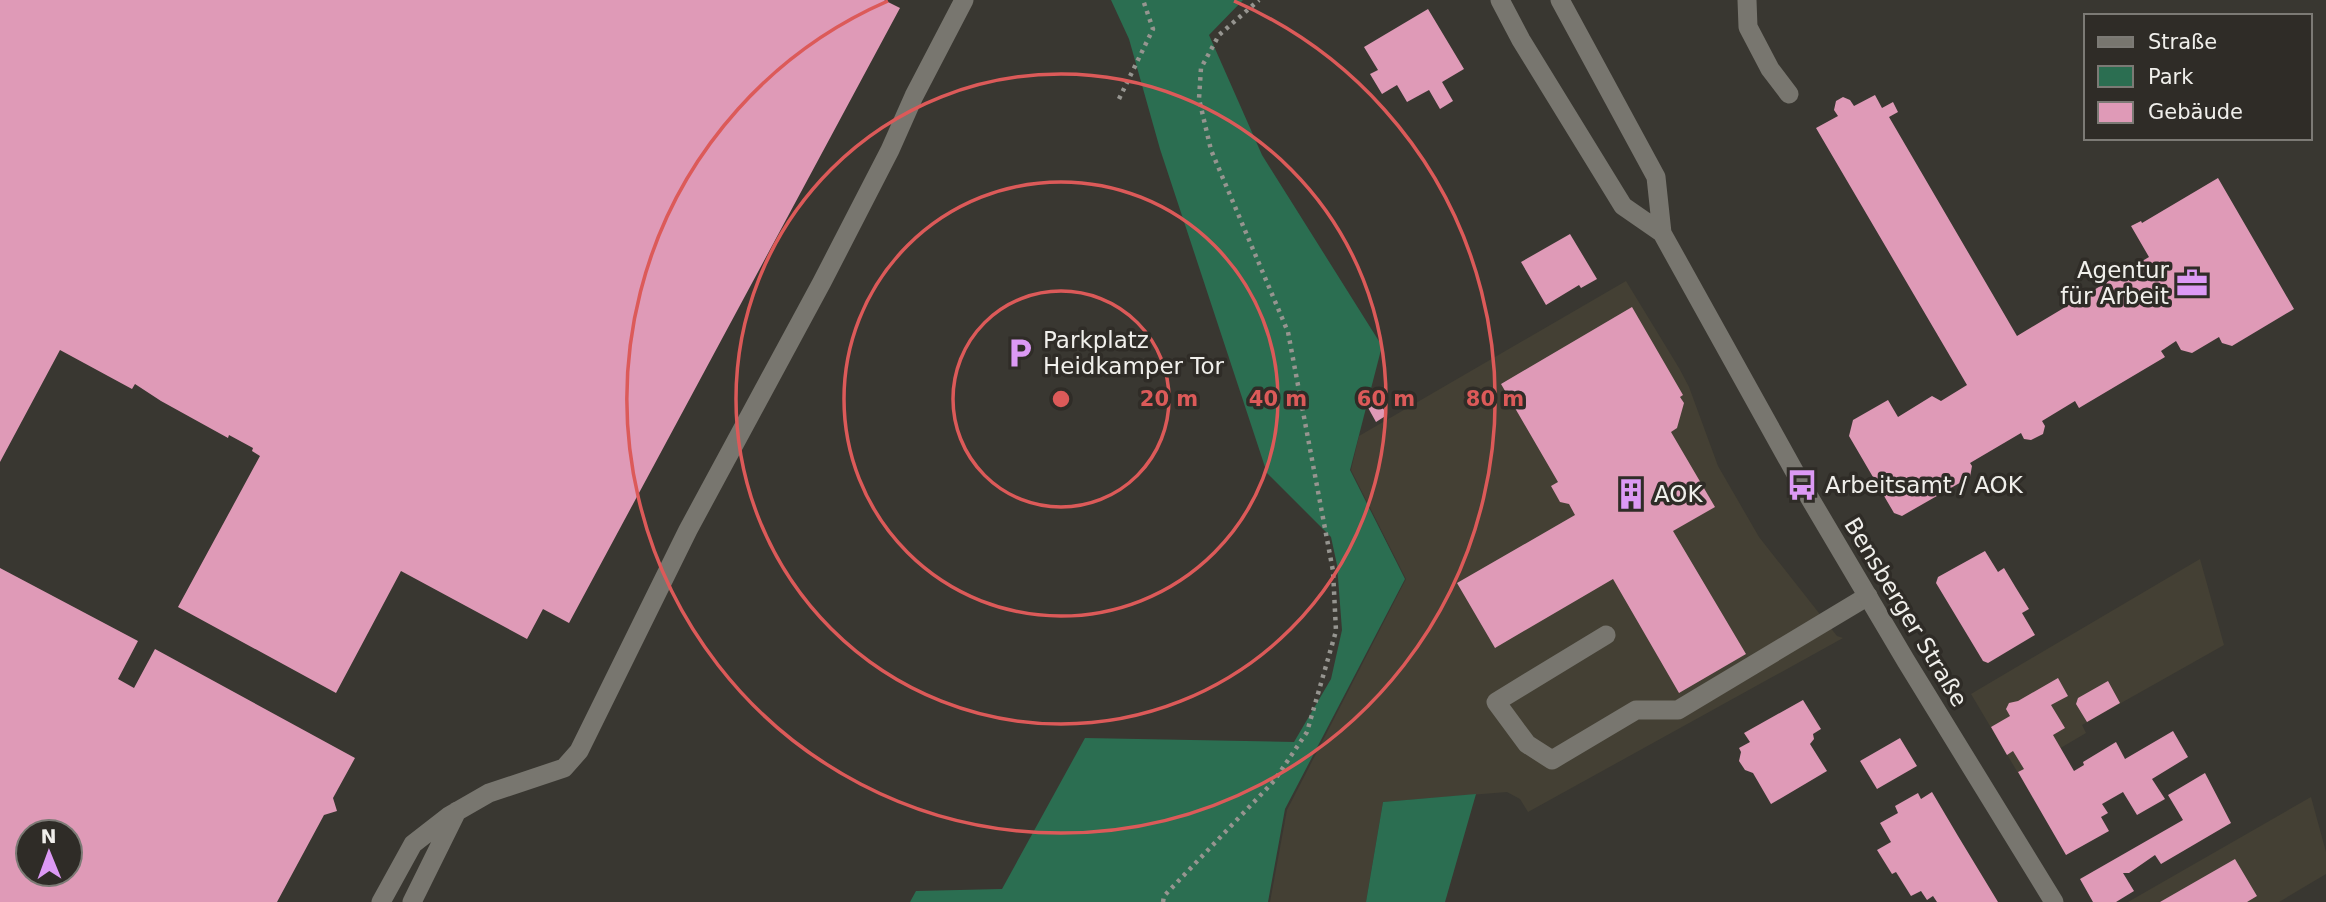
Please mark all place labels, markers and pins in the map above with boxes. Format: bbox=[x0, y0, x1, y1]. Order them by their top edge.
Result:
place label: Agentur für Arbeit bbox=[2060, 257, 2170, 309]
office icon: Agentur für Arbeit bbox=[2175, 266, 2209, 300]
place label: Parkplatz Heidkamper Tor bbox=[1043, 327, 1225, 379]
parking icon: Parkplatz Heidkamper Tor bbox=[1003, 336, 1037, 370]
centre of rings bbox=[1049, 387, 1073, 411]
bus stop icon: Arbeitsamt / AOK bbox=[1785, 468, 1819, 502]
place label: Arbeitsamt / AOK bbox=[1825, 472, 2024, 498]
building icon: AOK bbox=[1614, 477, 1648, 511]
place label: AOK bbox=[1654, 481, 1703, 507]

